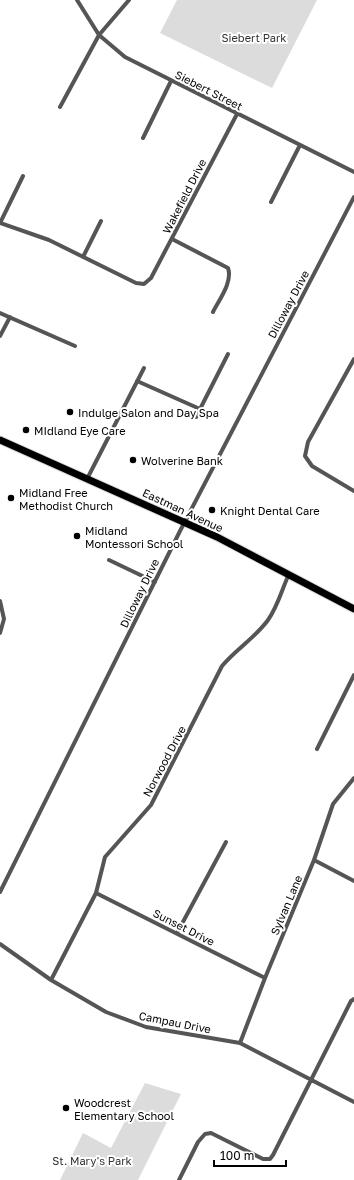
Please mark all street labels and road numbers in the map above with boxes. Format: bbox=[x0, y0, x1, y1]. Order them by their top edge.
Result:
street label: Siebert Street bbox=[173, 67, 245, 113]
street label: Wakefield Drive bbox=[160, 156, 208, 236]
street label: Dilloway Drive bbox=[265, 268, 311, 340]
street label: Eastman Avenue bbox=[141, 486, 225, 534]
street label: Dilloway Drive bbox=[117, 556, 161, 630]
street label: Norwood Drive bbox=[140, 723, 188, 799]
street label: Sylvan Lane bbox=[268, 873, 304, 937]
street label: Sunset Drive bbox=[151, 906, 217, 948]
street label: Campau Drive bbox=[138, 1009, 212, 1035]

